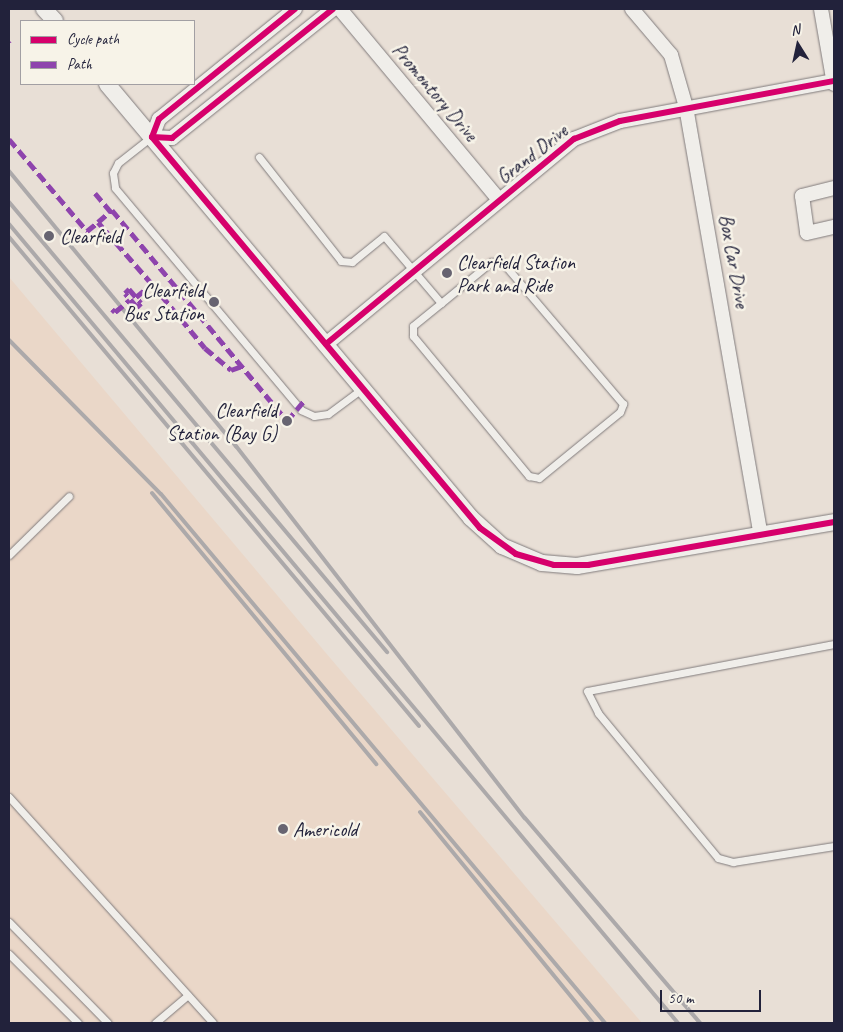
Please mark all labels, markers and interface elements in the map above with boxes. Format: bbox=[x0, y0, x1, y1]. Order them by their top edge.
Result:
legend bbox=[20, 20, 195, 85]
north arrow bbox=[773, 20, 823, 70]
text: N bbox=[790, 21, 801, 39]
text: Cycle path bbox=[67, 30, 119, 49]
street label: Promontory Drive bbox=[387, 38, 483, 146]
text: Path bbox=[67, 55, 92, 74]
street label: Grand Drive bbox=[492, 119, 572, 189]
street label: Box Car Drive bbox=[714, 212, 754, 310]
place label: Clearfield bbox=[60, 224, 122, 248]
marker: Clearfield bbox=[42, 229, 56, 243]
place label: Clearfield Station Park and Ride bbox=[457, 250, 575, 297]
marker: Clearfield Station Park and Ride bbox=[441, 267, 453, 279]
place label: Clearfield Bus Station bbox=[123, 278, 204, 325]
marker: Clearfield Bus Station bbox=[208, 296, 220, 308]
place label: Clearfield Station (Bay G) bbox=[167, 398, 277, 445]
marker: Clearfield Station (Bay G) bbox=[281, 415, 293, 427]
place label: Americold bbox=[293, 817, 357, 841]
marker: Americold bbox=[277, 823, 289, 835]
scale bar bbox=[663, 980, 764, 1012]
text: 50 m bbox=[668, 989, 694, 1008]

